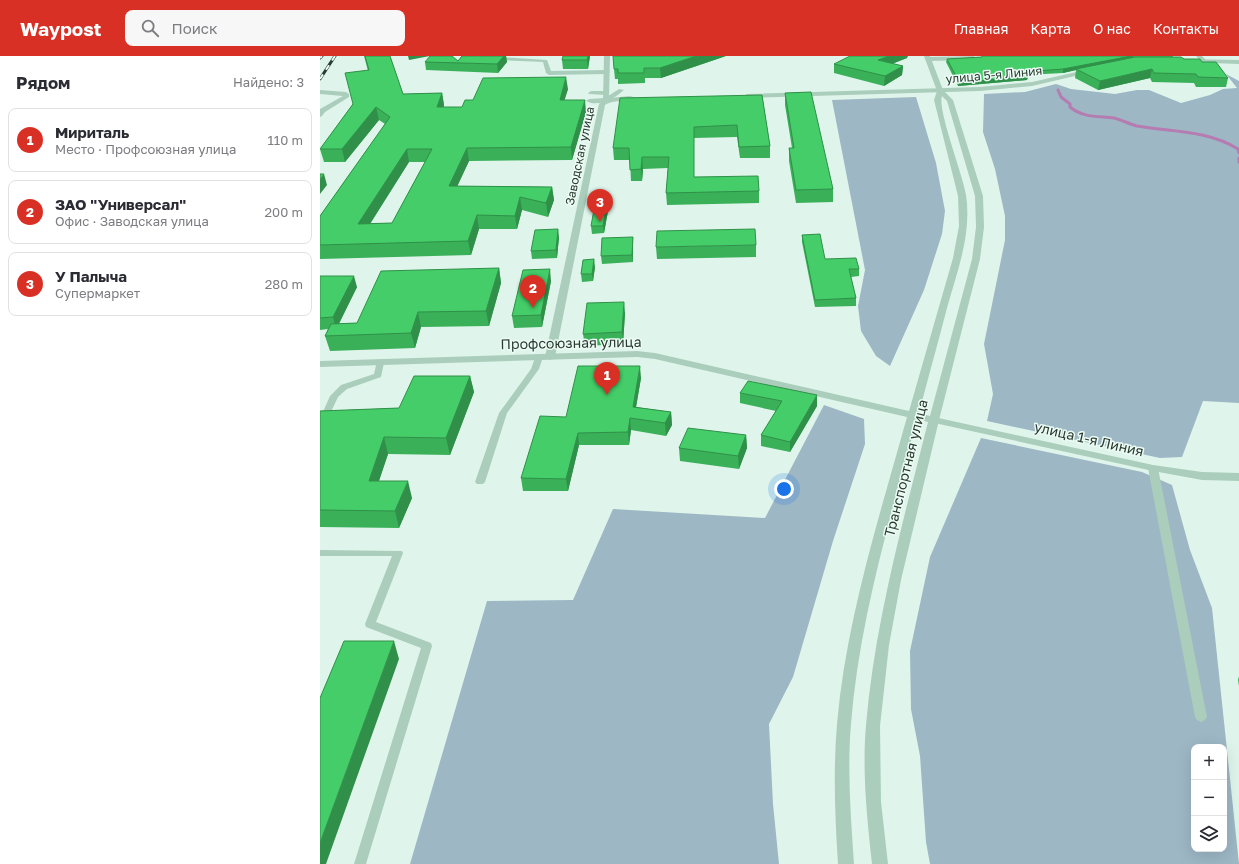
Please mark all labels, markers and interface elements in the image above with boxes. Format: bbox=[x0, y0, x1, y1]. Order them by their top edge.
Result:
search box bbox=[125, 10, 405, 46]
text: Waypost bbox=[20, 17, 101, 40]
icon: search bbox=[139, 17, 161, 39]
text: Поиск bbox=[171, 19, 218, 37]
text: Главная bbox=[954, 20, 1008, 37]
text: Карта bbox=[1030, 20, 1071, 37]
text: О нас bbox=[1093, 20, 1131, 37]
text: Контакты bbox=[1153, 20, 1219, 37]
street label: улица 5-я Линия bbox=[945, 63, 1043, 86]
text: Рядом bbox=[16, 72, 70, 93]
text: Найдено: 3 bbox=[233, 74, 304, 90]
street label: Заводская улица bbox=[562, 105, 597, 207]
text: Мириталь bbox=[55, 123, 129, 141]
text: 1 bbox=[27, 132, 33, 148]
text: 110 m bbox=[268, 132, 303, 148]
text: Место · Профсоюзная улица bbox=[55, 141, 236, 157]
pin: 3 bbox=[587, 189, 613, 222]
text: ЗАО "Универсал" bbox=[55, 195, 186, 213]
text: 2 bbox=[26, 204, 34, 220]
text: 200 m bbox=[265, 204, 303, 220]
text: Офис · Заводская улица bbox=[55, 213, 209, 229]
text: У Палыча bbox=[55, 267, 127, 285]
pin: 2 bbox=[520, 275, 546, 308]
text: 3 bbox=[26, 276, 34, 292]
text: 280 m bbox=[265, 276, 303, 292]
text: Супермаркет bbox=[55, 285, 140, 301]
street label: Профсоюзная улица bbox=[500, 333, 642, 352]
pin: 1 bbox=[594, 362, 620, 395]
street label: Транспортная улица bbox=[880, 397, 931, 538]
street label: улица 1-я Линия bbox=[1033, 418, 1145, 459]
your location bbox=[774, 479, 794, 499]
map controls bbox=[1191, 744, 1227, 852]
button: + bbox=[1191, 744, 1227, 780]
button: − bbox=[1191, 780, 1227, 816]
button: layers bbox=[1191, 816, 1227, 852]

